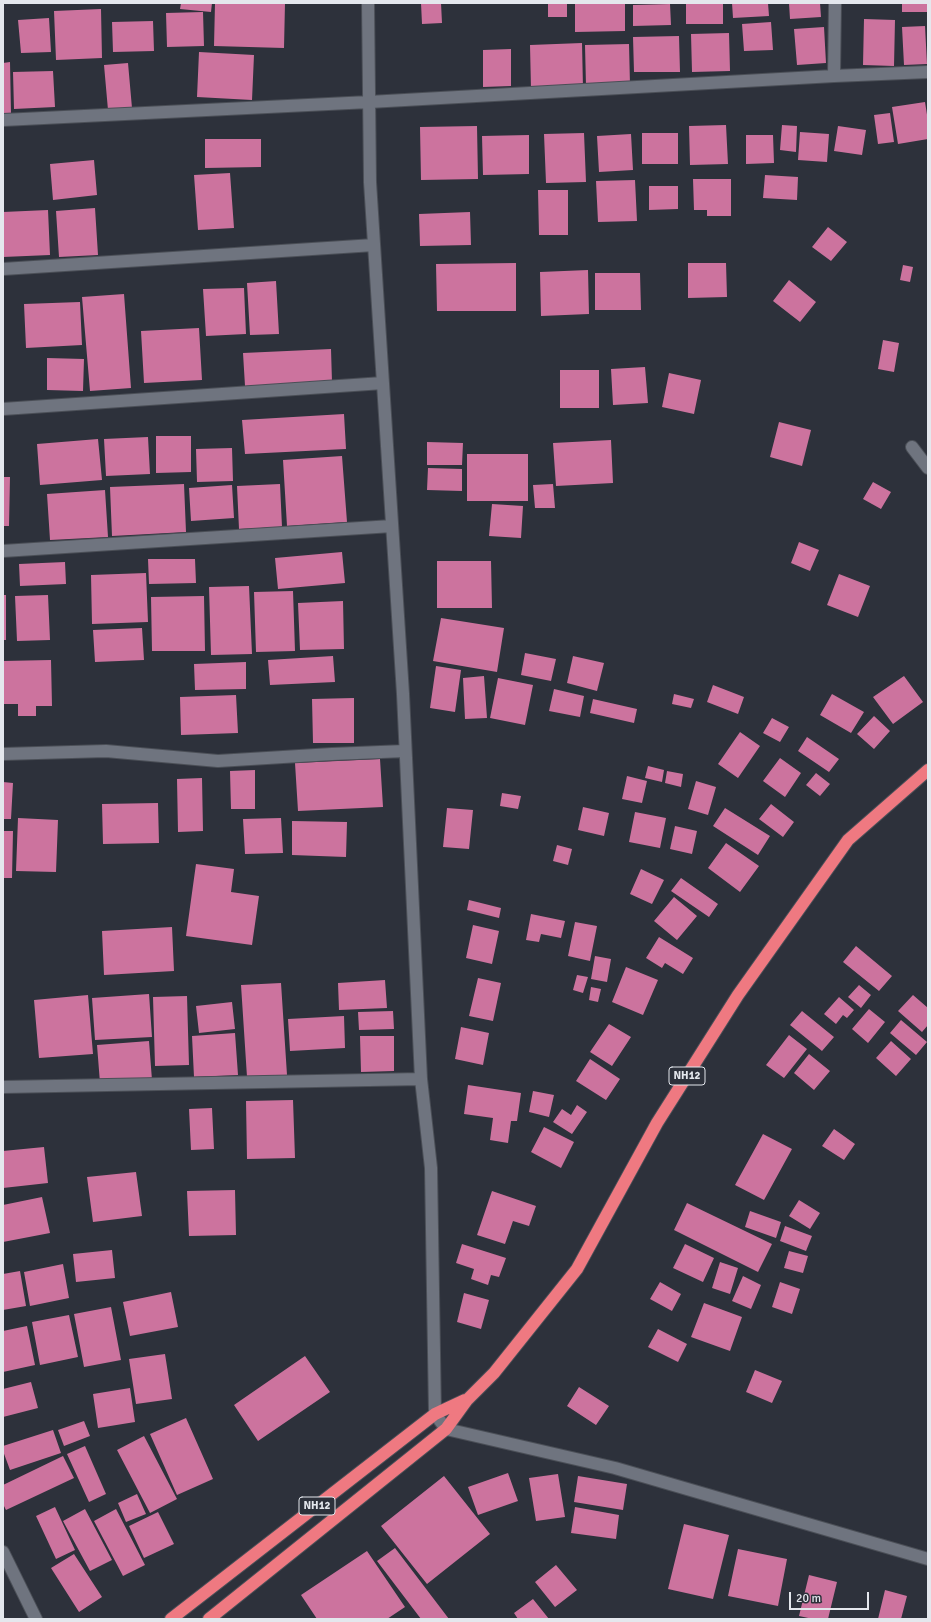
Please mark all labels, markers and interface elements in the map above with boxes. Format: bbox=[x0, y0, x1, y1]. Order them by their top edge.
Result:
road number: NH12 bbox=[669, 1067, 705, 1085]
road number: NH12 bbox=[299, 1497, 335, 1515]
scale bar bbox=[791, 1584, 871, 1610]
text: 20 m bbox=[796, 1591, 821, 1606]

